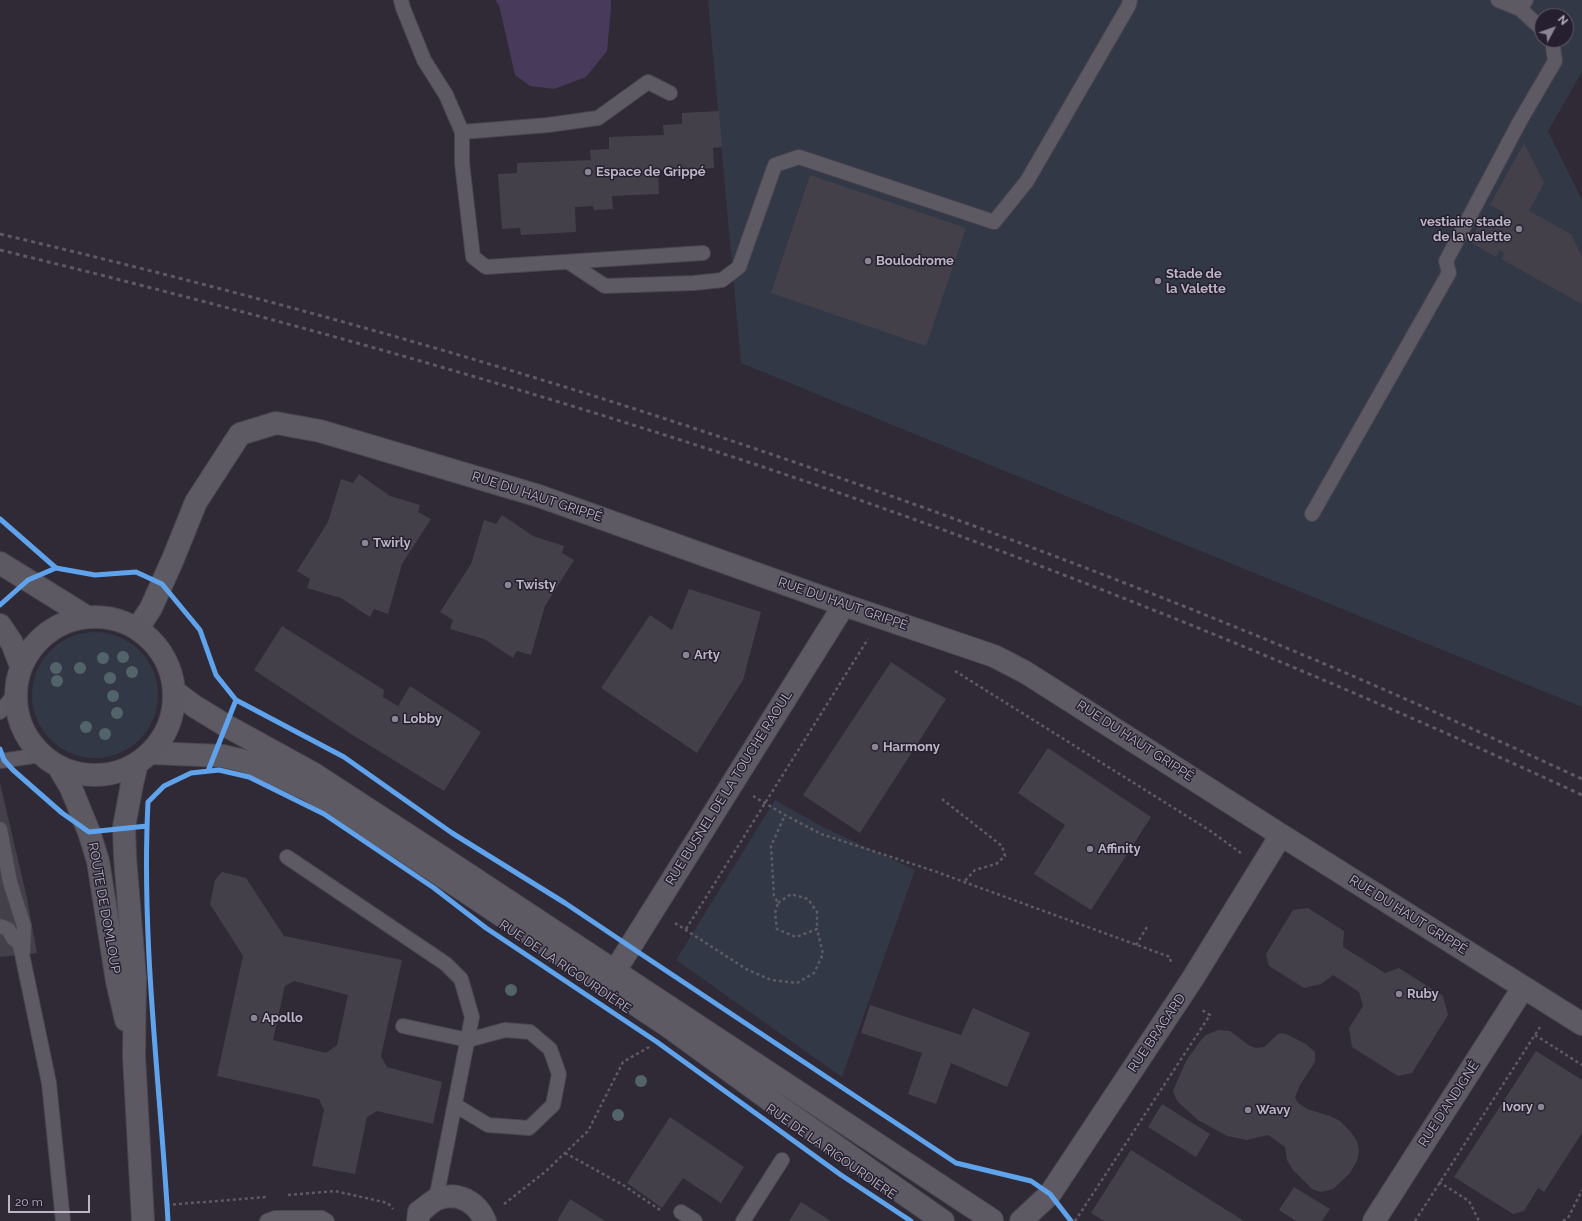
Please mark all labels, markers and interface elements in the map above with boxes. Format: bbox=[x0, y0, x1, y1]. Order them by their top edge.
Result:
north arrow bbox=[1534, 8, 1574, 48]
text: N bbox=[1555, 13, 1570, 28]
place label: Espace de Grippé bbox=[596, 164, 705, 180]
marker: Espace de Grippé bbox=[583, 167, 593, 177]
place label: vestiaire stade de la valette bbox=[1420, 214, 1511, 245]
marker: vestiaire stade de la valette bbox=[1514, 224, 1524, 234]
place label: Boulodrome bbox=[876, 253, 954, 269]
marker: Boulodrome bbox=[863, 256, 873, 266]
place label: Stade de la Valette bbox=[1166, 266, 1226, 297]
marker: Stade de la Valette bbox=[1153, 276, 1163, 286]
street label: RUE DU HAUT GRIPPÉ bbox=[470, 469, 604, 525]
place label: Twirly bbox=[373, 535, 411, 551]
marker: Twirly bbox=[360, 538, 370, 548]
street label: RUE DU HAUT GRIPPÉ bbox=[776, 574, 910, 634]
place label: Twisty bbox=[516, 577, 556, 593]
marker: Twisty bbox=[503, 580, 513, 590]
place label: Arty bbox=[694, 647, 720, 663]
marker: Arty bbox=[681, 650, 691, 660]
street label: RUE BUSNEL DE LA TOUCHE RAOUL bbox=[663, 688, 795, 888]
street label: RUE DU HAUT GRIPPÉ bbox=[1074, 697, 1196, 785]
place label: Lobby bbox=[403, 711, 442, 727]
marker: Lobby bbox=[390, 714, 400, 724]
place label: Harmony bbox=[883, 739, 940, 755]
marker: Harmony bbox=[870, 742, 880, 752]
street label: ROUTE DE DOMLOUP bbox=[85, 841, 123, 975]
place label: Affinity bbox=[1098, 841, 1141, 857]
marker: Affinity bbox=[1085, 844, 1095, 854]
street label: RUE DU HAUT GRIPPÉ bbox=[1346, 872, 1470, 958]
street label: RUE DE LA RIGOURDIÈRE bbox=[496, 917, 634, 1017]
place label: Ruby bbox=[1407, 986, 1439, 1002]
marker: Ruby bbox=[1394, 989, 1404, 999]
street label: RUE BRAGARD bbox=[1125, 991, 1189, 1075]
place label: Apollo bbox=[262, 1010, 303, 1026]
marker: Apollo bbox=[249, 1013, 259, 1023]
street label: RUE D'ANDIGNÉ bbox=[1415, 1058, 1483, 1150]
place label: Ivory bbox=[1502, 1099, 1533, 1115]
street label: RUE DE LA RIGOURDIÈRE bbox=[763, 1101, 899, 1203]
place label: Wavy bbox=[1256, 1102, 1290, 1118]
marker: Ivory bbox=[1536, 1102, 1546, 1112]
marker: Wavy bbox=[1243, 1105, 1253, 1115]
scale bar bbox=[10, 1187, 92, 1213]
text: 20 m bbox=[15, 1195, 43, 1209]

